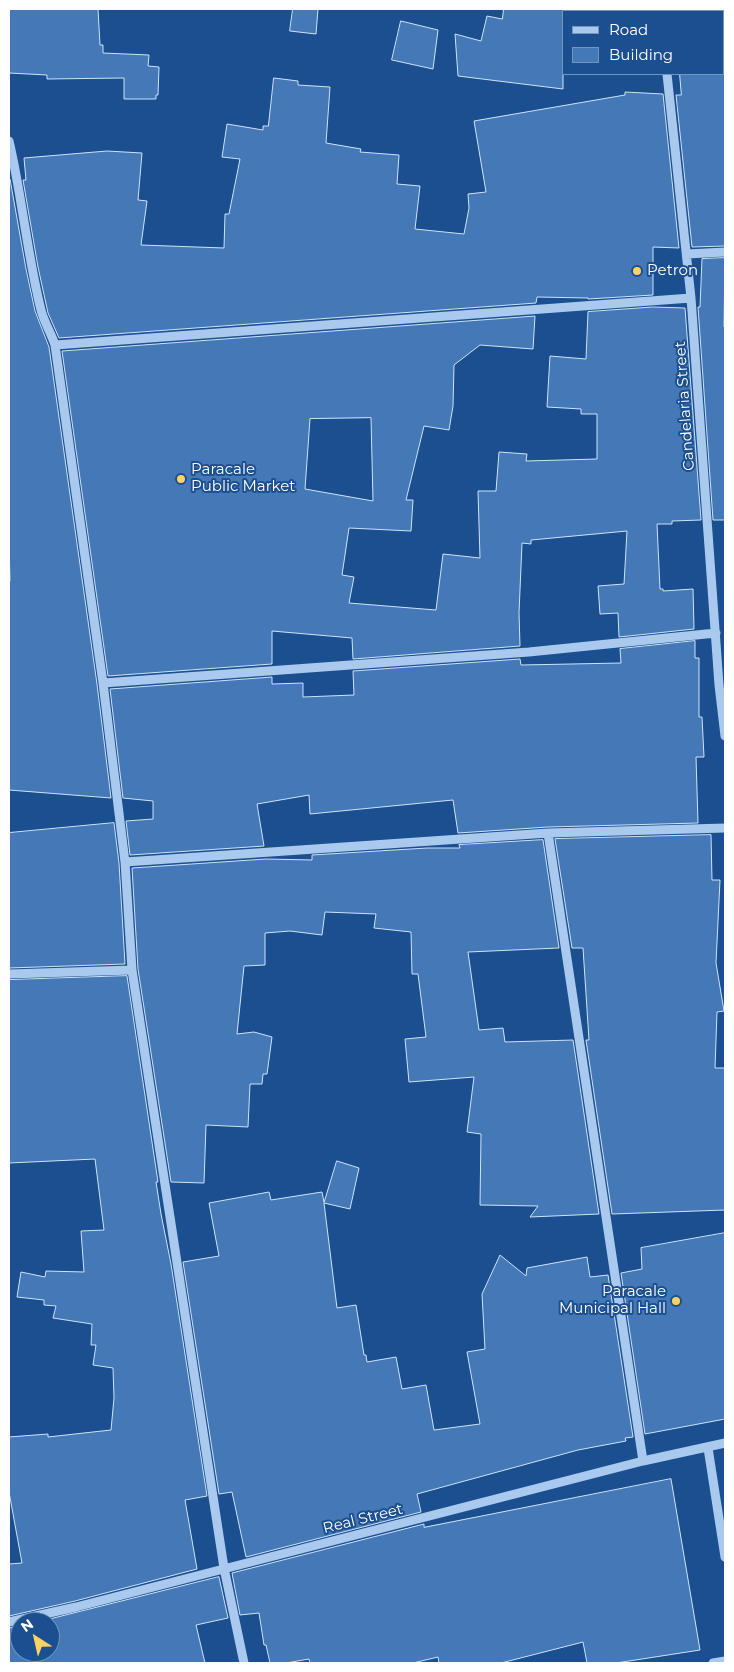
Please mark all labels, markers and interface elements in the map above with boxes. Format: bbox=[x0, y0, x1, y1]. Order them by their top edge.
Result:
legend bbox=[562, 10, 724, 75]
text: Road bbox=[609, 20, 648, 39]
text: Building bbox=[609, 45, 673, 64]
place label: Petron bbox=[647, 262, 698, 280]
marker: Petron bbox=[631, 265, 643, 277]
street label: Candelaria Street bbox=[671, 341, 699, 471]
place label: Paracale Public Market bbox=[191, 461, 295, 496]
marker: Paracale Public Market bbox=[175, 473, 187, 485]
place label: Paracale Municipal Hall bbox=[559, 1283, 666, 1318]
marker: Paracale Municipal Hall bbox=[670, 1295, 682, 1307]
street label: Real Street bbox=[321, 1500, 405, 1538]
north arrow bbox=[10, 1612, 60, 1662]
text: N bbox=[17, 1615, 37, 1636]

